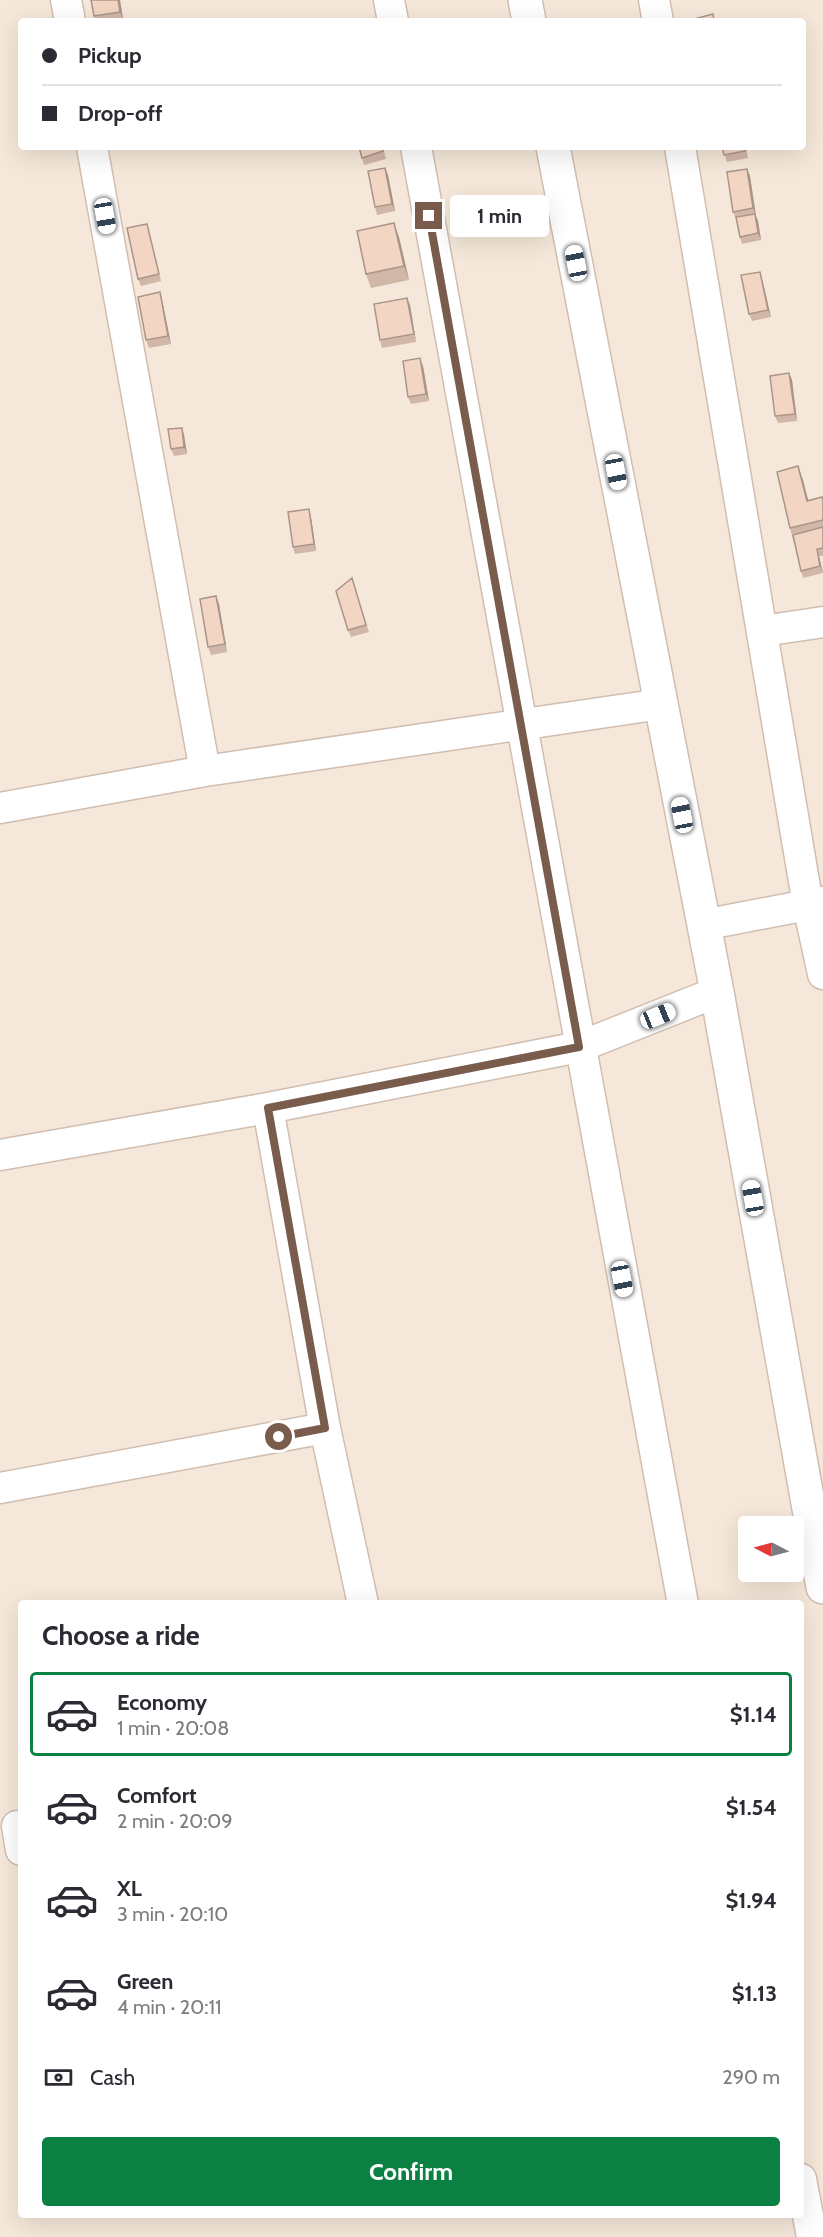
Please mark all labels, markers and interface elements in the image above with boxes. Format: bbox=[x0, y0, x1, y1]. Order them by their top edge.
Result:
text: Pickup bbox=[78, 42, 142, 69]
text: Drop-off bbox=[78, 100, 162, 127]
callout: 1 min bbox=[450, 195, 549, 237]
car bbox=[93, 197, 117, 235]
route end bbox=[415, 202, 442, 229]
text: 1 min bbox=[477, 204, 522, 228]
car bbox=[564, 244, 588, 282]
car bbox=[604, 453, 628, 491]
car bbox=[670, 796, 694, 834]
car bbox=[638, 1001, 678, 1031]
car bbox=[741, 1179, 765, 1217]
car bbox=[610, 1260, 634, 1298]
route start bbox=[265, 1423, 292, 1450]
north arrow bbox=[738, 1516, 804, 1582]
map controls bbox=[738, 1516, 804, 1582]
text: Choose a ride bbox=[42, 1619, 200, 1652]
icon: car bbox=[45, 1687, 99, 1741]
text: Economy bbox=[117, 1689, 207, 1716]
text: $1.14 bbox=[730, 1701, 777, 1728]
text: 1 min · 20:08 bbox=[117, 1716, 229, 1740]
icon: car bbox=[45, 1780, 99, 1834]
text: Comfort bbox=[117, 1782, 196, 1809]
text: $1.54 bbox=[726, 1794, 777, 1821]
text: 2 min · 20:09 bbox=[117, 1809, 233, 1833]
icon: car bbox=[45, 1873, 99, 1927]
text: XL bbox=[117, 1875, 142, 1902]
text: $1.94 bbox=[726, 1887, 777, 1914]
text: 3 min · 20:10 bbox=[117, 1902, 228, 1926]
icon: car bbox=[45, 1966, 99, 2020]
text: Green bbox=[117, 1968, 173, 1995]
text: $1.13 bbox=[732, 1980, 777, 2007]
text: 4 min · 20:11 bbox=[117, 1995, 221, 2019]
icon: cash bbox=[42, 2061, 75, 2094]
text: Cash bbox=[90, 2064, 135, 2091]
text: 290 m bbox=[722, 2065, 780, 2089]
button: Confirm bbox=[42, 2137, 780, 2206]

